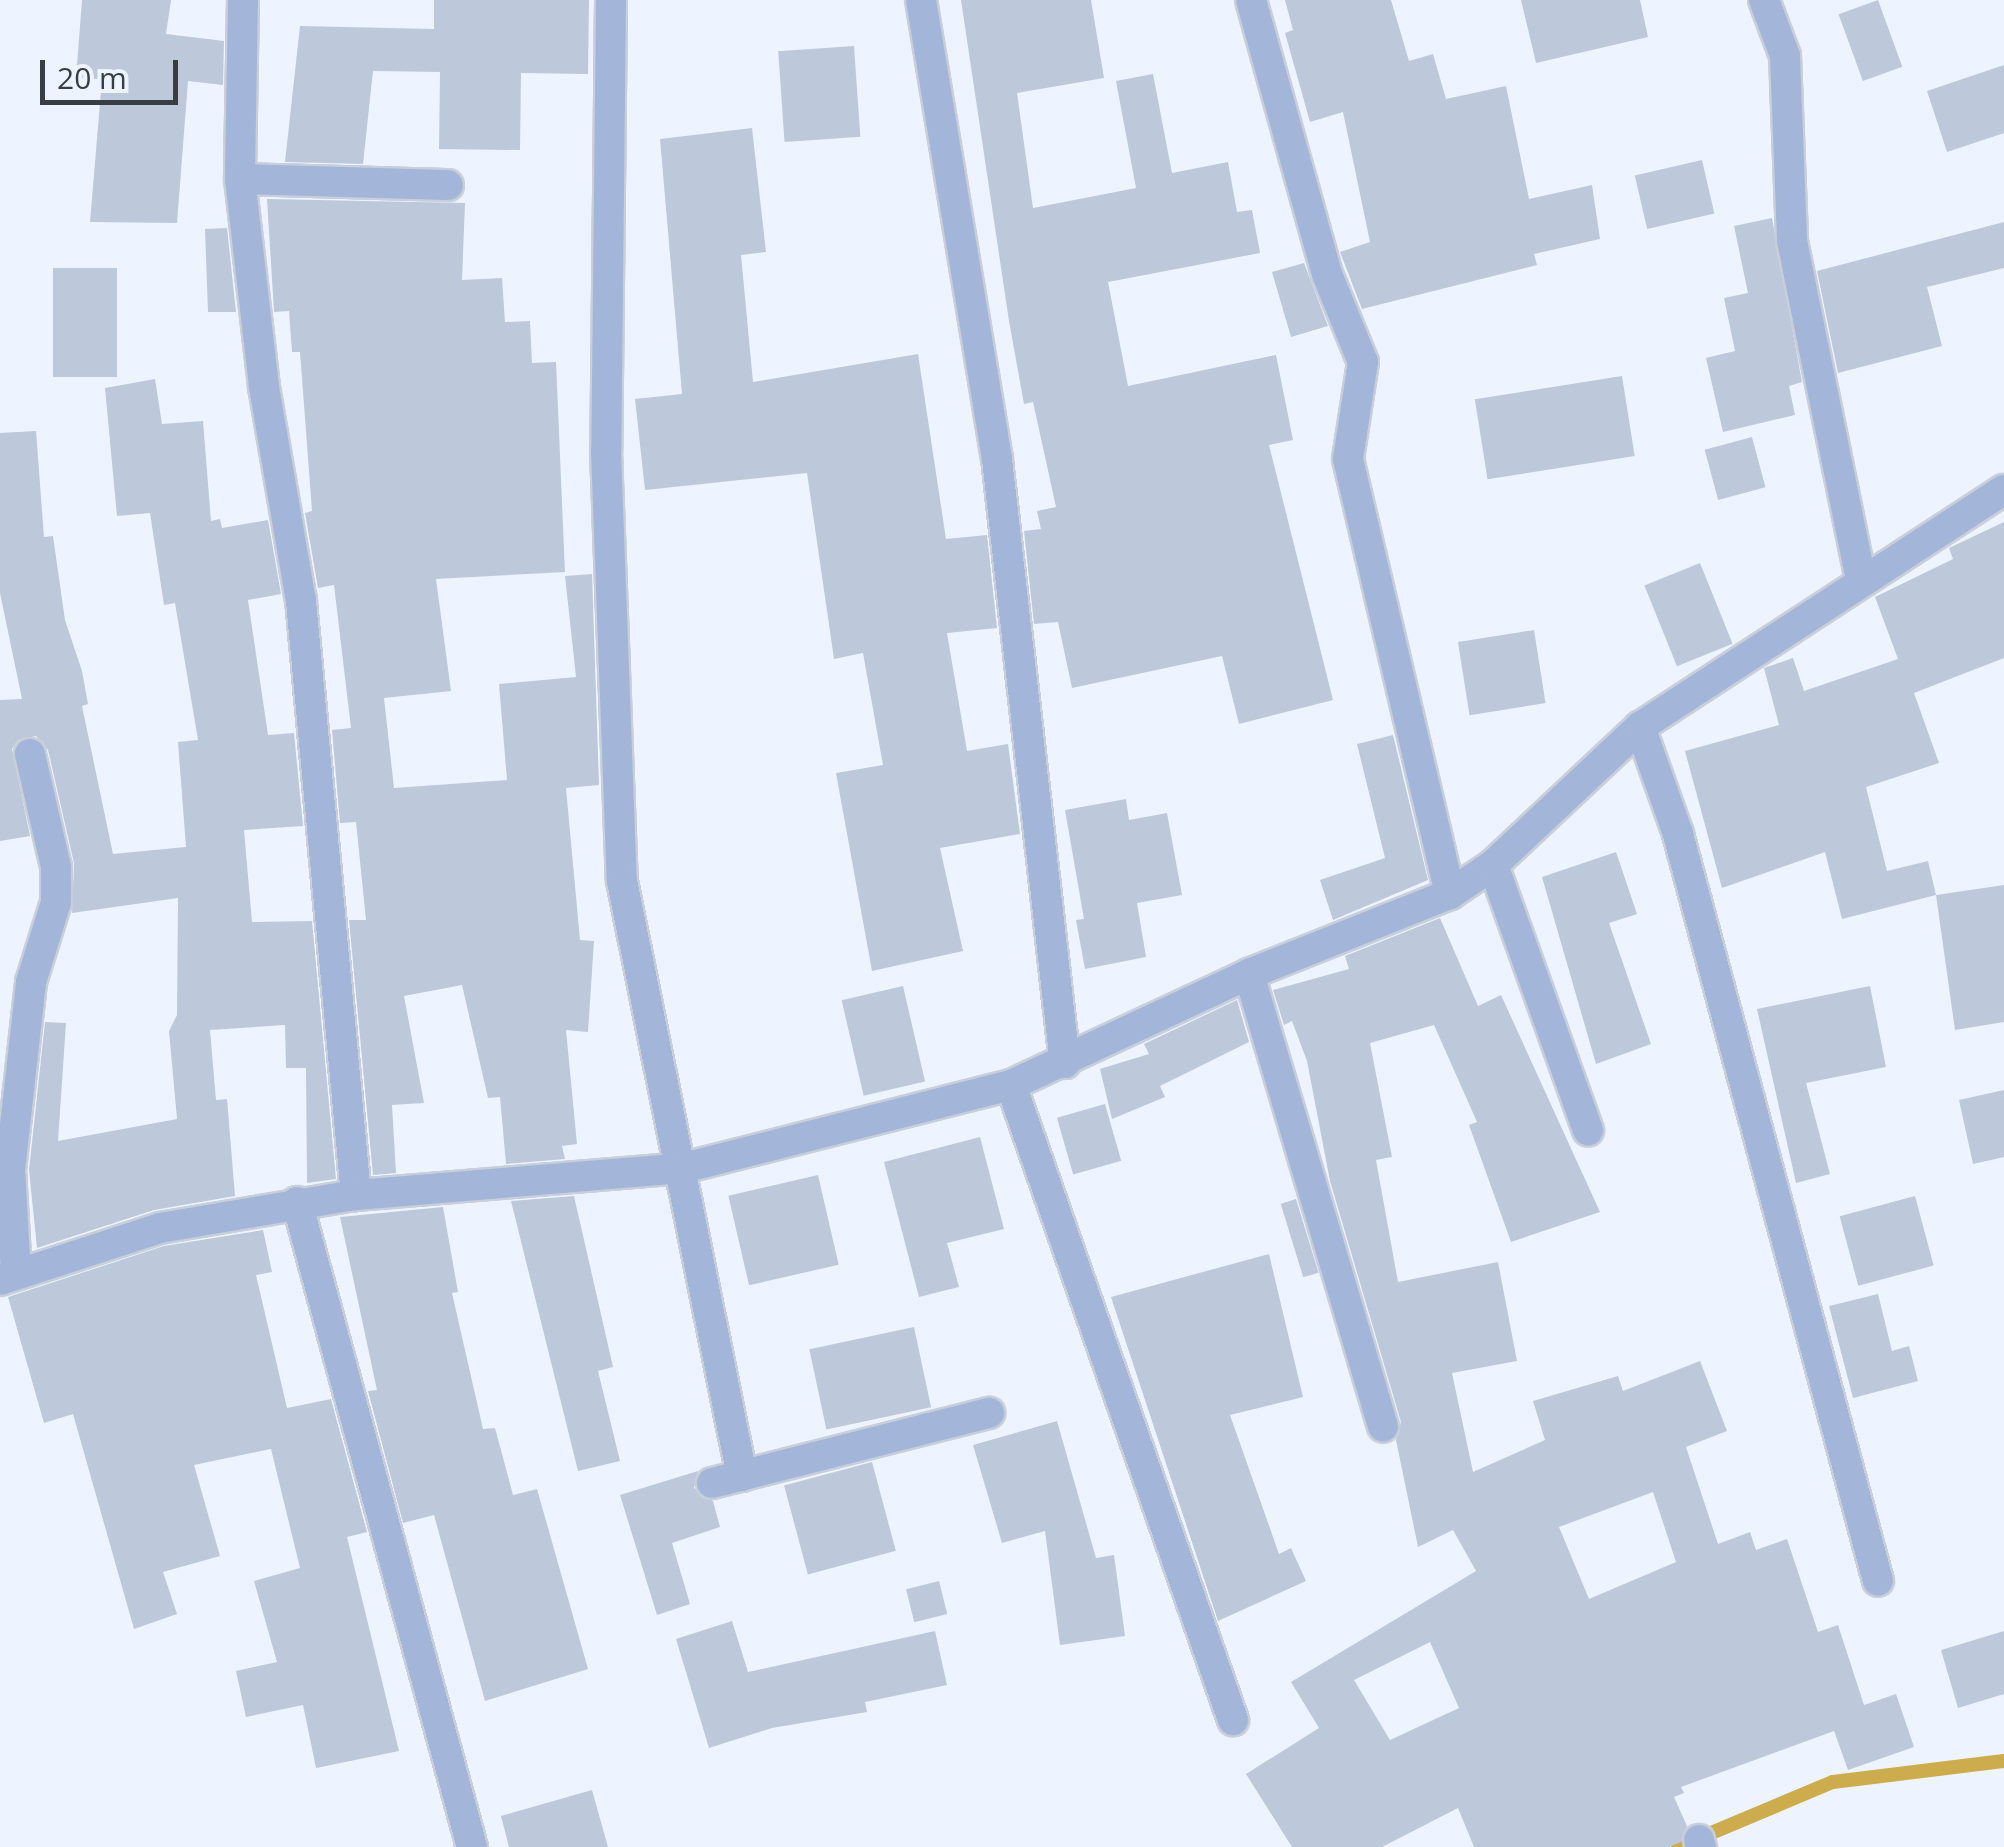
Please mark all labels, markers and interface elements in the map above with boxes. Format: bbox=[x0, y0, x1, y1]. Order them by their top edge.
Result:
scale bar bbox=[45, 40, 182, 102]
text: 20 m bbox=[57, 57, 127, 98]

